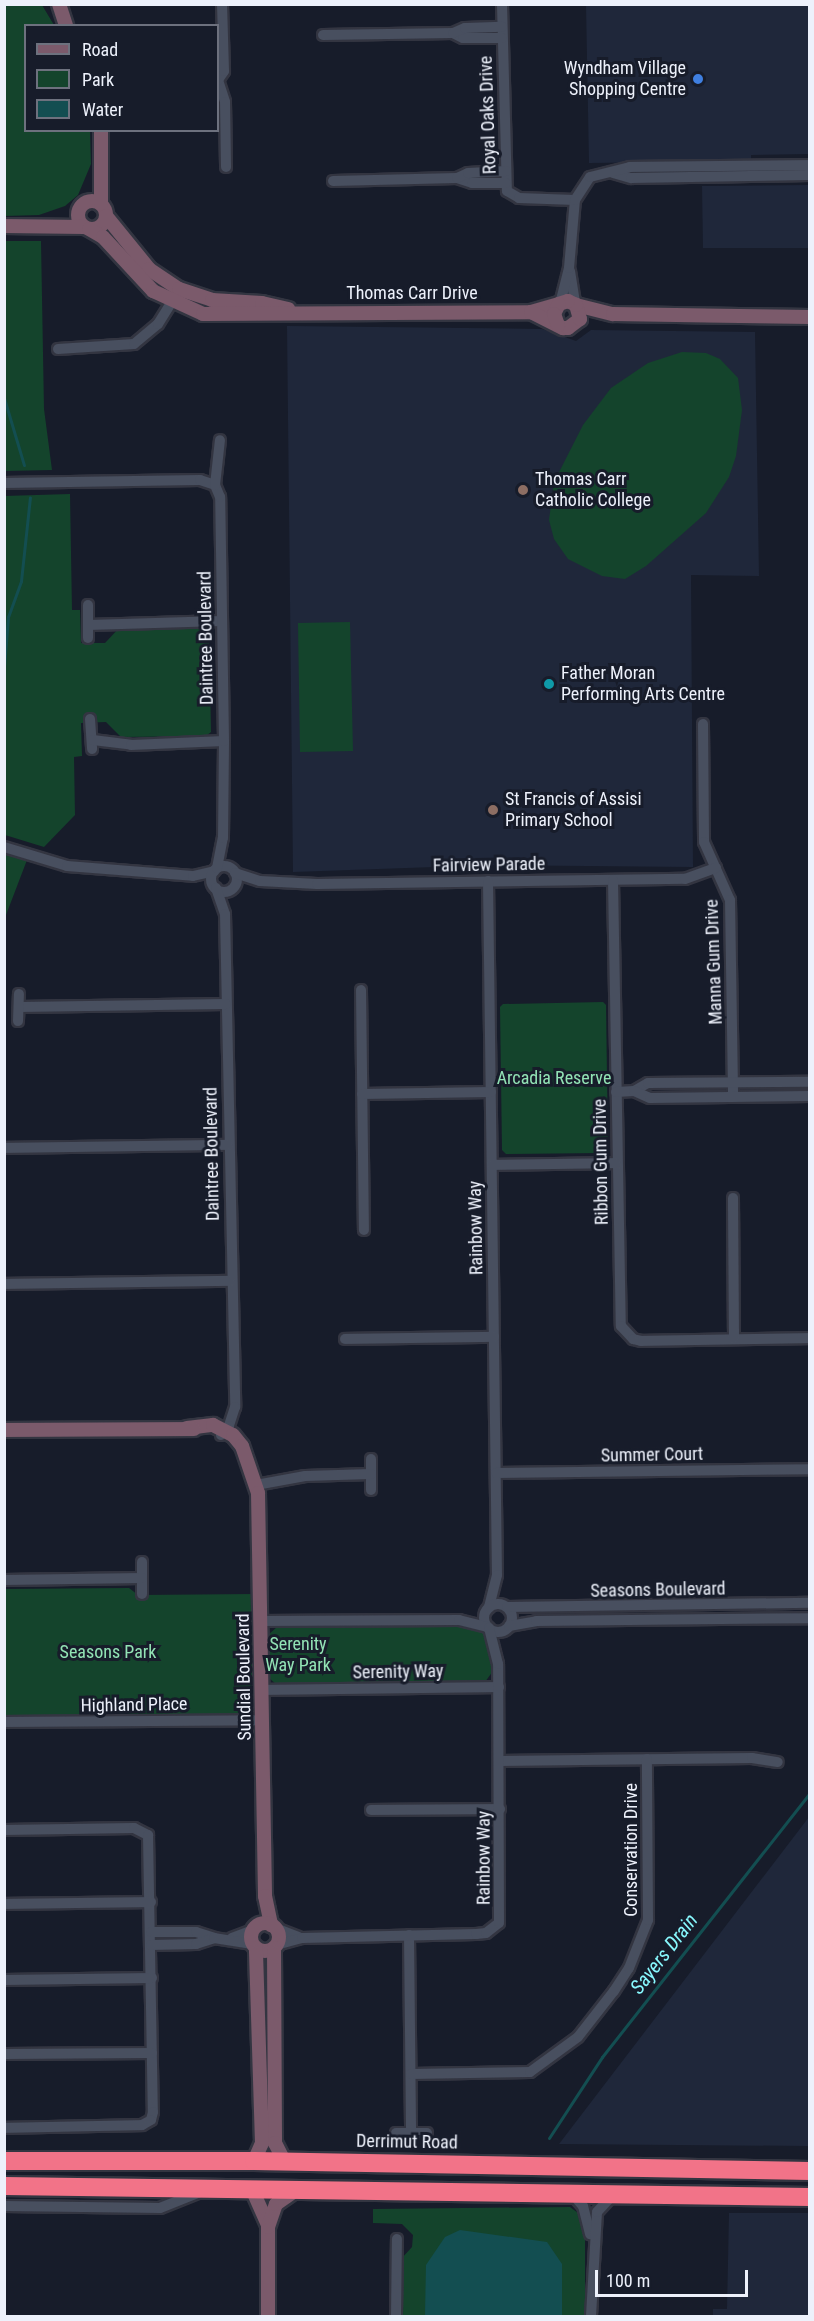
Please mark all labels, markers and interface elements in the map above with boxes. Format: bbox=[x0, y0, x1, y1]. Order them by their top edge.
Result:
legend bbox=[24, 24, 219, 132]
text: Road bbox=[82, 39, 118, 60]
street label: Royal Oaks Drive bbox=[475, 55, 501, 175]
place label: Wyndham Village Shopping Centre bbox=[564, 58, 686, 100]
text: Park bbox=[82, 69, 114, 90]
marker: Wyndham Village Shopping Centre bbox=[691, 72, 705, 86]
text: Water bbox=[82, 99, 123, 120]
street label: Thomas Carr Drive bbox=[346, 282, 478, 304]
place label: Thomas Carr Catholic College bbox=[535, 469, 651, 512]
marker: Thomas Carr Catholic College bbox=[516, 483, 530, 497]
street label: Daintree Boulevard bbox=[194, 571, 218, 705]
place label: Father Moran Performing Arts Centre bbox=[561, 663, 725, 706]
marker: Father Moran Performing Arts Centre bbox=[542, 677, 556, 691]
place label: St Francis of Assisi Primary School bbox=[505, 789, 642, 832]
marker: St Francis of Assisi Primary School bbox=[486, 803, 500, 817]
street label: Fairview Parade bbox=[433, 853, 545, 877]
street label: Manna Gum Drive bbox=[701, 899, 727, 1025]
park label: Arcadia Reserve bbox=[497, 1067, 611, 1089]
street label: Daintree Boulevard bbox=[200, 1087, 224, 1221]
street label: Ribbon Gum Drive bbox=[589, 1099, 613, 1225]
street label: Rainbow Way bbox=[464, 1181, 488, 1275]
street label: Summer Court bbox=[601, 1443, 703, 1467]
street label: Seasons Boulevard bbox=[590, 1578, 726, 1602]
street label: Sundial Boulevard bbox=[232, 1613, 256, 1741]
park label: Serenity Way Park bbox=[265, 1634, 331, 1676]
park label: Seasons Park bbox=[60, 1641, 156, 1663]
street label: Serenity Way bbox=[352, 1660, 444, 1684]
street label: Highland Place bbox=[80, 1693, 188, 1717]
street label: Conservation Drive bbox=[620, 1783, 642, 1917]
street label: Rainbow Way bbox=[473, 1811, 495, 1905]
water label: Sayers Drain bbox=[625, 1909, 703, 1999]
street label: Derrimut Road bbox=[356, 2130, 458, 2154]
scale bar bbox=[598, 2258, 751, 2296]
text: 100 m bbox=[606, 2270, 650, 2291]

